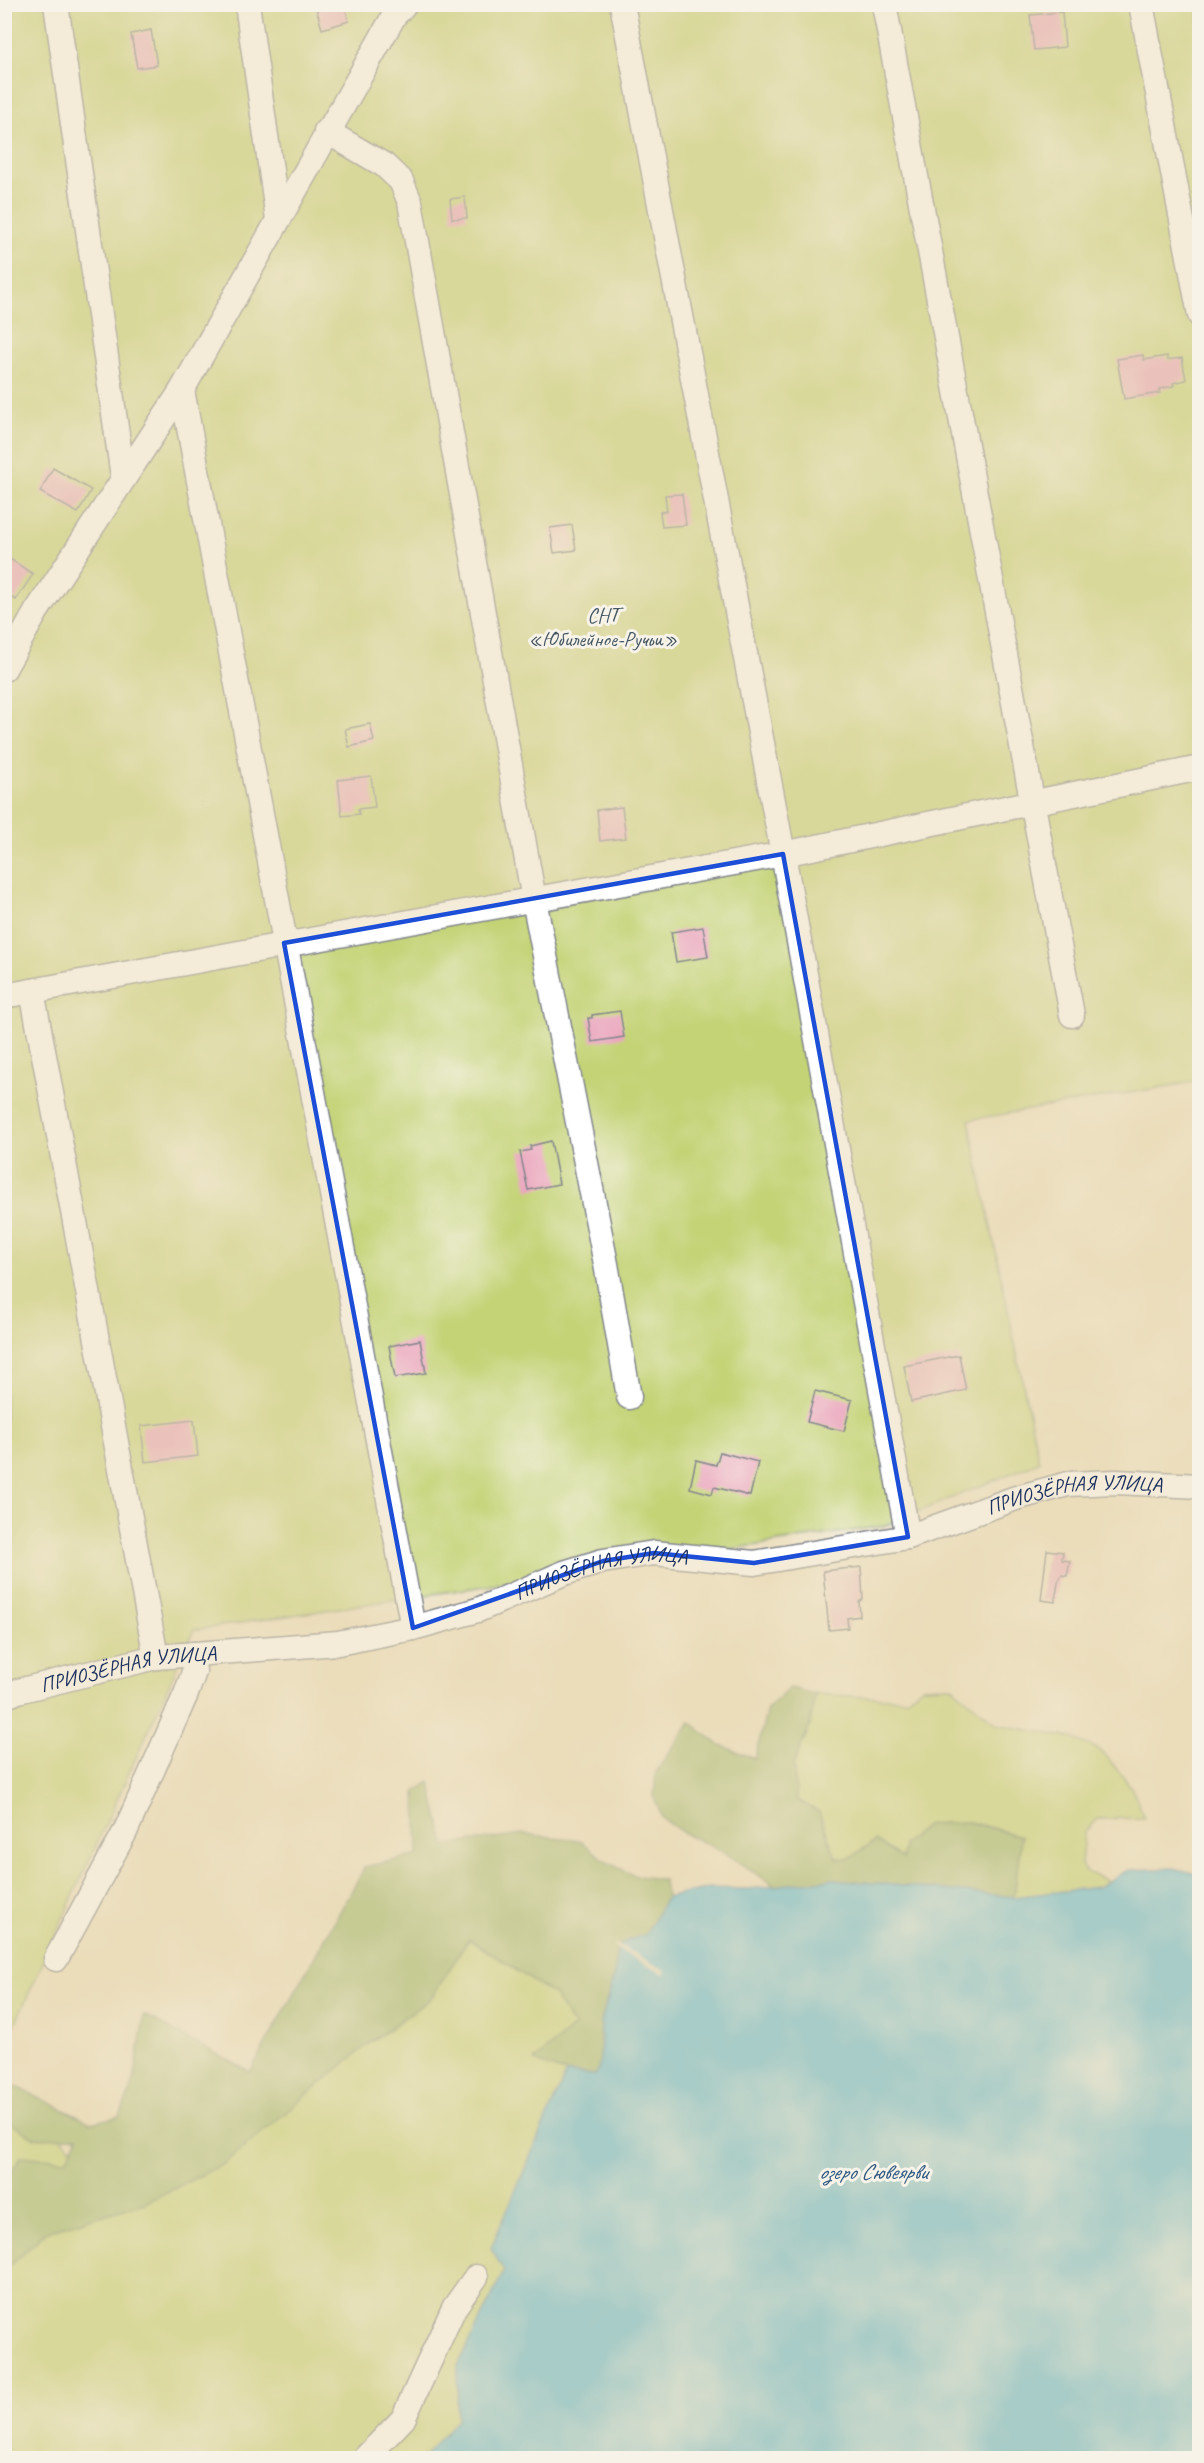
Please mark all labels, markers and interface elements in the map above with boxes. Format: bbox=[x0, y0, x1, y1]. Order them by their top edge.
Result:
park label: СНТ «Юбилейное-Ручьи» bbox=[529, 602, 678, 652]
street label: ПРИОЗЁРНАЯ УЛИЦА bbox=[983, 1469, 1163, 1521]
street label: ПРИОЗЁРНАЯ УЛИЦА bbox=[510, 1540, 689, 1606]
street label: ПРИОЗЁРНАЯ УЛИЦА bbox=[38, 1639, 217, 1698]
water label: озеро Сювеярви bbox=[819, 2158, 931, 2186]

